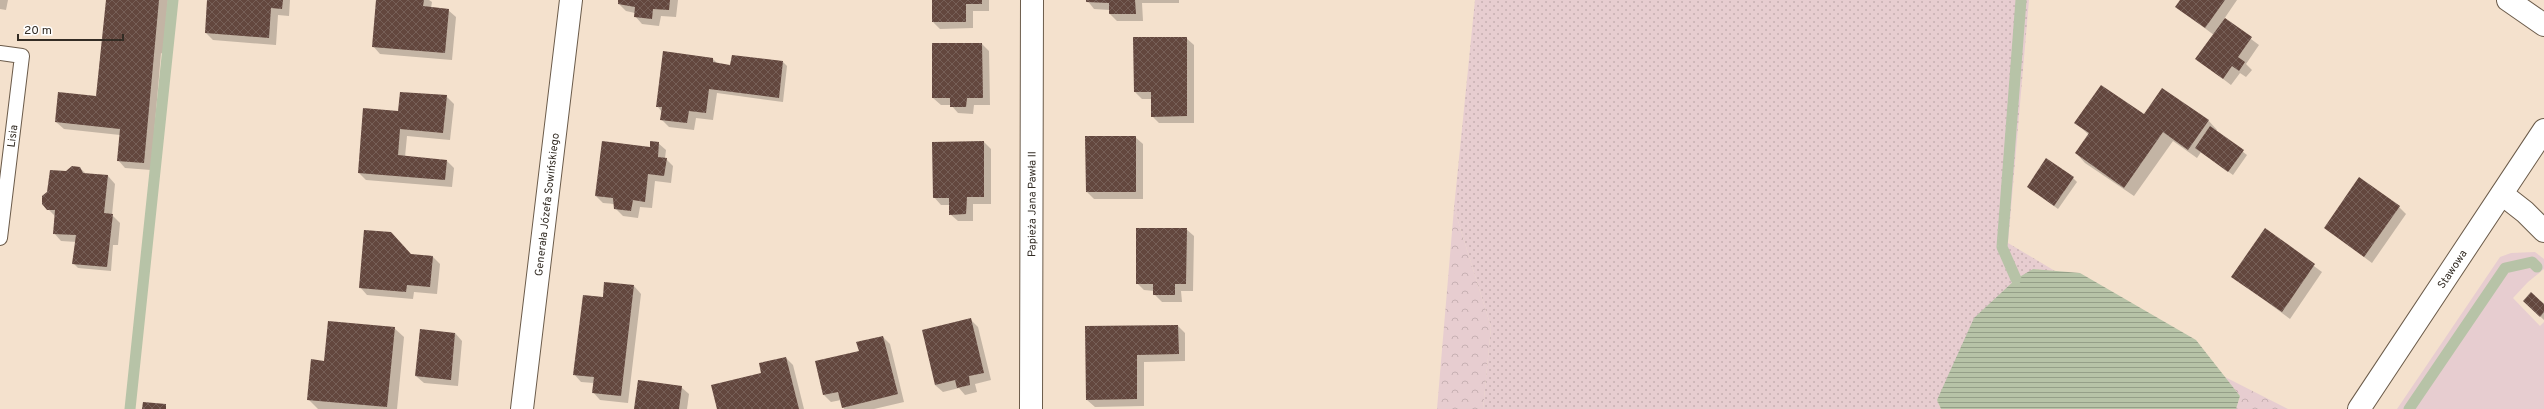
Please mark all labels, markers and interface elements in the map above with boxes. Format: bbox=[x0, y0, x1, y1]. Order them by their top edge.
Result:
scale bar bbox=[18, 16, 123, 42]
text: 20 m bbox=[24, 23, 52, 39]
street label: Lisia bbox=[5, 124, 21, 148]
street label: Generała Józefa Sowińskiego bbox=[532, 132, 563, 277]
street label: Papieża Jana Pawła II bbox=[1025, 151, 1040, 257]
street label: Stawowa bbox=[2435, 247, 2471, 292]

